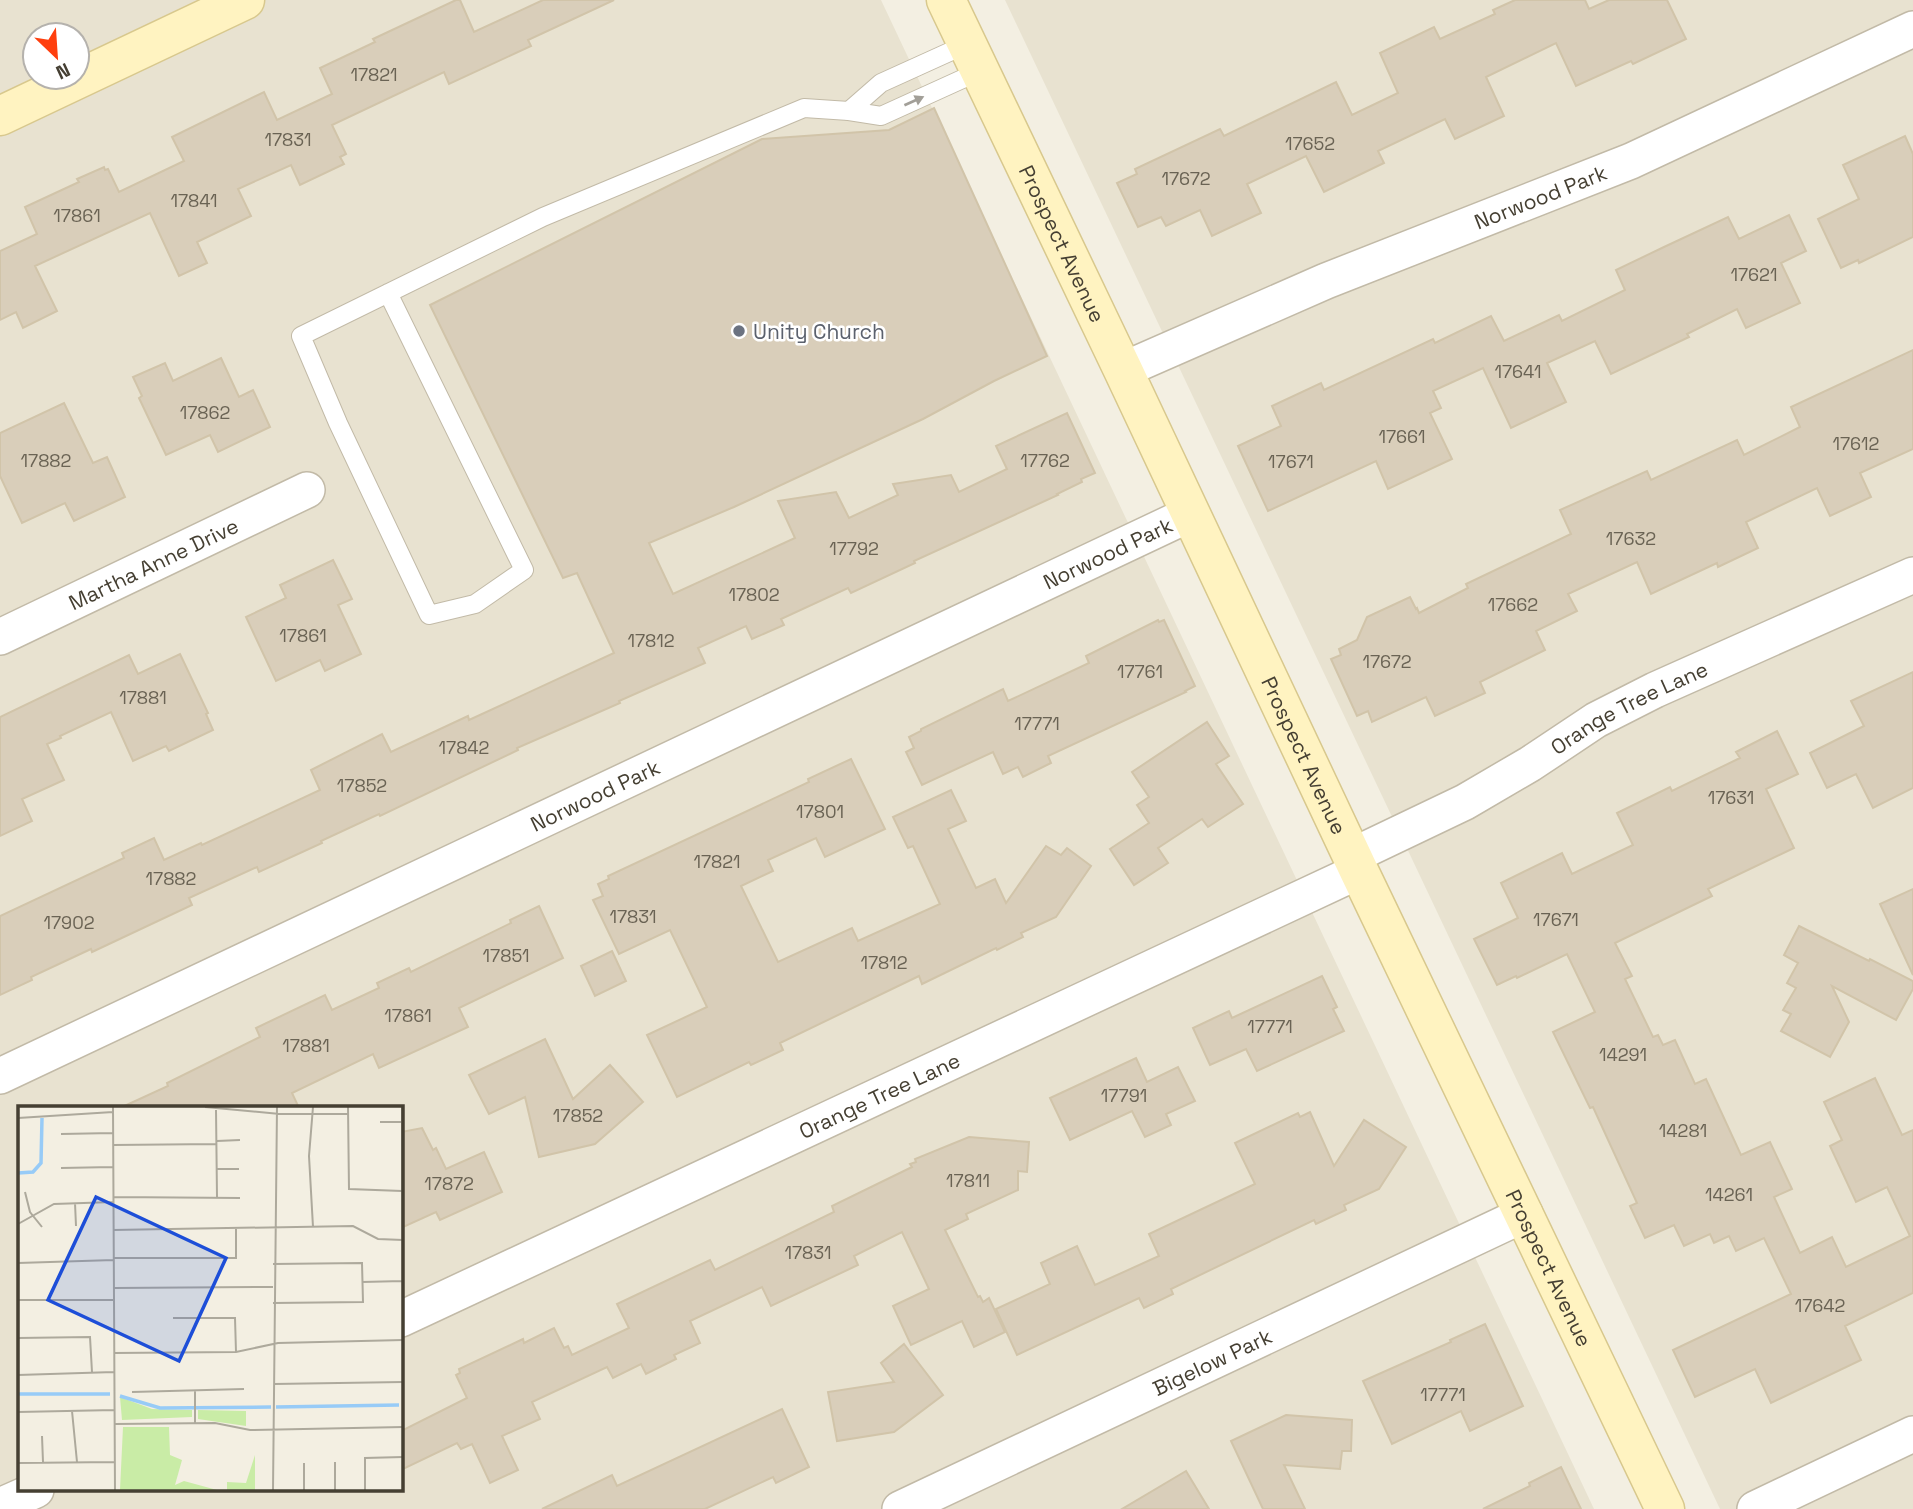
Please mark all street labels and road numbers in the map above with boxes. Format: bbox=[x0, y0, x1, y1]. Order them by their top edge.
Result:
street label: Norwood Park bbox=[1470, 158, 1610, 235]
street label: Prospect Avenue bbox=[1013, 160, 1112, 327]
street label: Martha Anne Drive bbox=[64, 511, 243, 616]
street label: Norwood Park bbox=[1039, 511, 1177, 595]
street label: Orange Tree Lane bbox=[1545, 655, 1712, 760]
street label: Prospect Avenue bbox=[1256, 672, 1353, 839]
street label: Norwood Park bbox=[526, 753, 664, 837]
street label: Orange Tree Lane bbox=[794, 1046, 964, 1145]
street label: Prospect Avenue bbox=[1500, 1185, 1599, 1351]
street label: Bigelow Park bbox=[1148, 1322, 1276, 1401]

